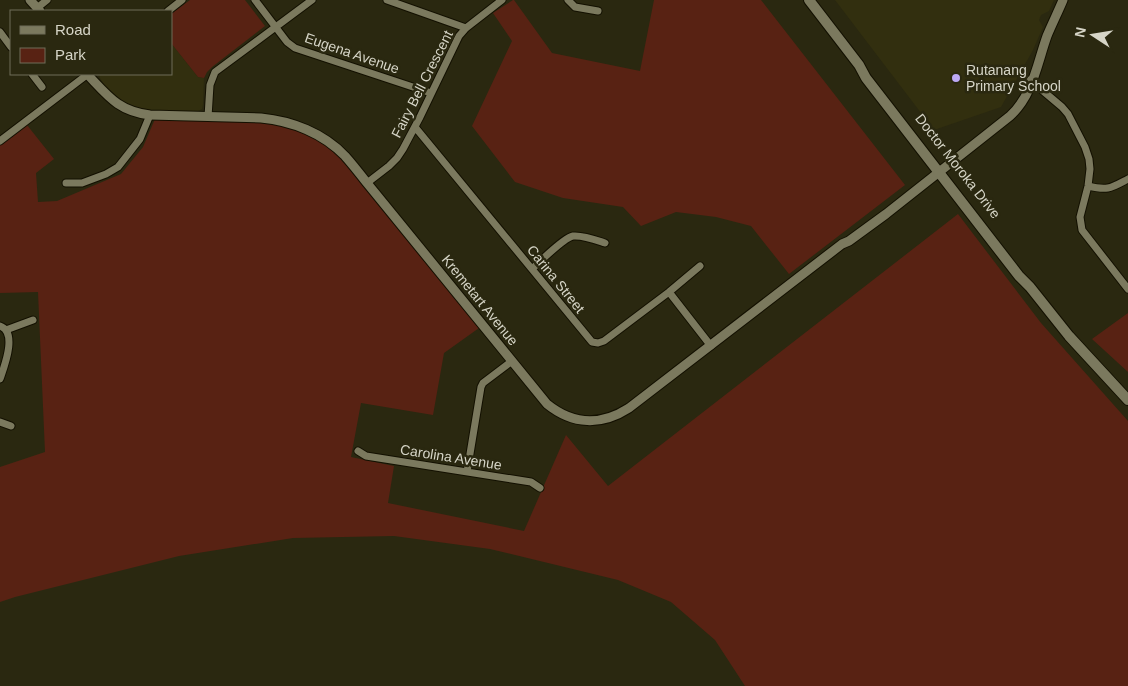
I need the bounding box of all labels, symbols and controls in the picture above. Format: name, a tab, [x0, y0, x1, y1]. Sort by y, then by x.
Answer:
legend	[10, 10, 172, 75]
north arrow	[1068, 10, 1118, 60]
text: Road	[55, 21, 91, 38]
text: N	[1071, 26, 1089, 39]
street label: Fairy Bell Crescent	[388, 28, 456, 140]
street label: Eugena Avenue	[303, 29, 401, 77]
text: Park	[55, 46, 86, 63]
place label: Rutanang Primary School	[966, 62, 1061, 94]
marker: Rutanang Primary School	[950, 72, 962, 84]
street label: Doctor Moroka Drive	[912, 110, 1004, 222]
street label: Carina Street	[524, 242, 588, 316]
street label: Kremetart Avenue	[439, 252, 522, 349]
street label: Carolina Avenue	[399, 441, 503, 473]

